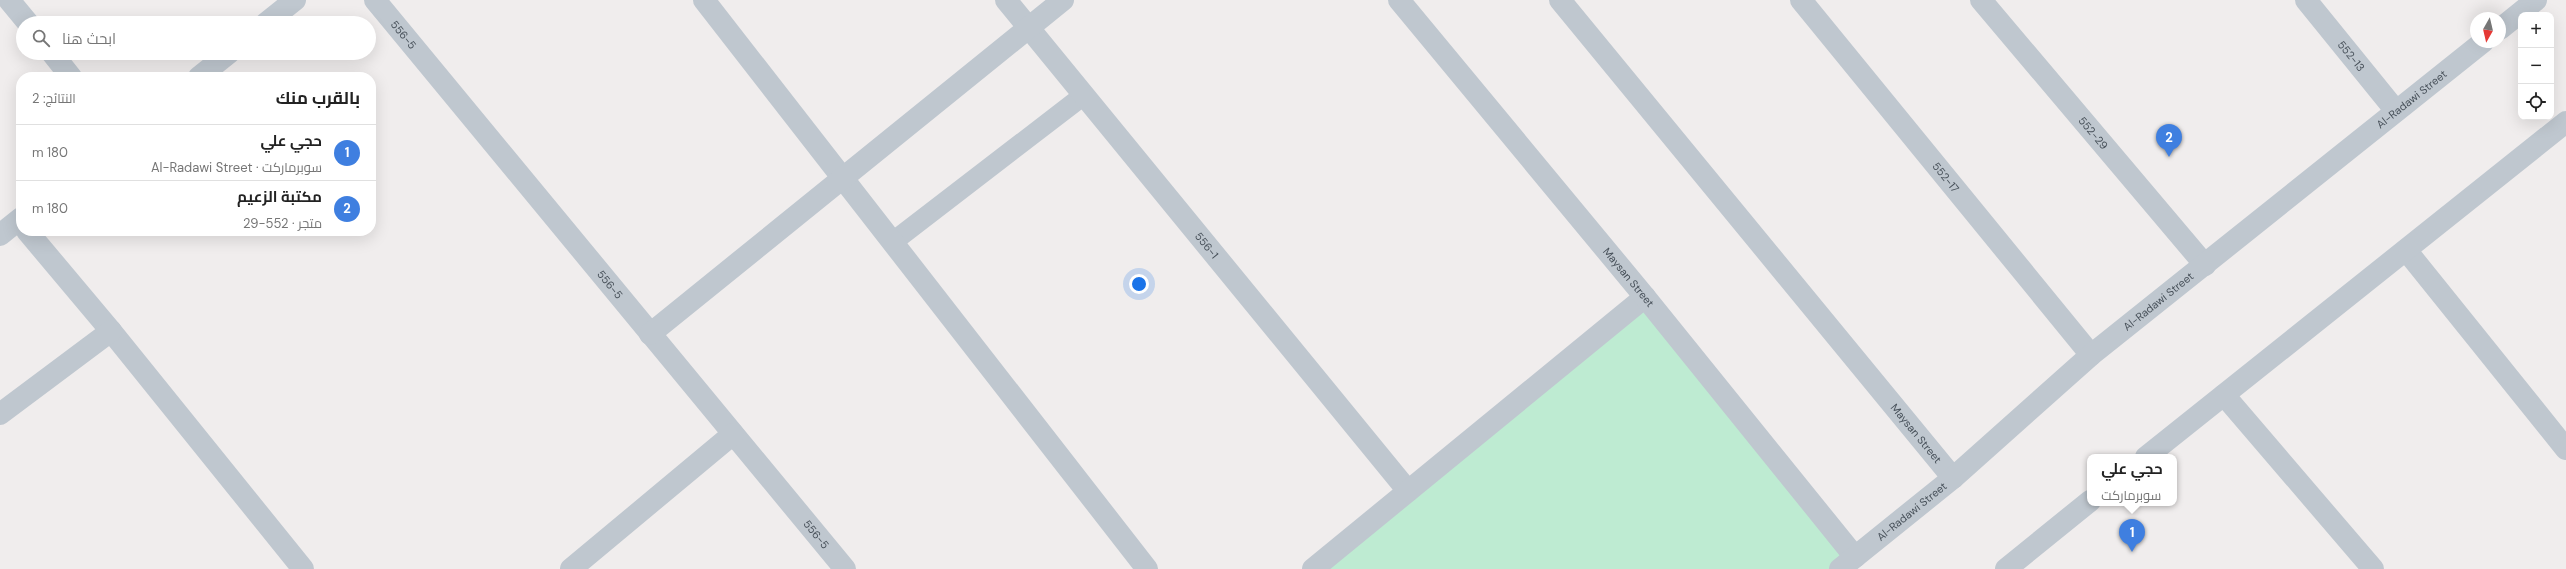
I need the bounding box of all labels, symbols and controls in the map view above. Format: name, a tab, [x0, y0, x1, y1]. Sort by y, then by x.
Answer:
north arrow	[2470, 12, 2506, 48]
map controls	[2518, 12, 2554, 120]
button: +	[2518, 12, 2554, 48]
search box	[16, 16, 376, 60]
street label: 556-5	[388, 18, 420, 52]
icon: search	[30, 27, 52, 49]
text: ابحث هنا	[62, 29, 116, 49]
street label: 552-13	[2335, 38, 2368, 74]
button: −	[2518, 48, 2554, 84]
street label: Al-Radawi Street	[2373, 67, 2449, 131]
button: locate	[2518, 84, 2554, 120]
text: بالقرب منك	[276, 87, 360, 109]
text: النتائج: 2	[32, 90, 76, 107]
street label: 552-29	[2075, 114, 2111, 152]
pin: 2	[2156, 124, 2182, 157]
text: حجي علي	[261, 131, 322, 151]
text: 180 m	[32, 144, 68, 161]
text: 1	[345, 144, 349, 161]
text: سوبرماركت · Al-Radawi Street	[151, 159, 322, 176]
street label: 552-17	[1929, 159, 1962, 195]
text: مكتبة الزعيم	[237, 187, 322, 207]
text: 180 m	[32, 200, 68, 217]
text: 2	[343, 200, 351, 217]
text: متجر · 552-29	[243, 215, 322, 232]
street label: 556-1	[1192, 229, 1222, 261]
street label: Maysan Street	[1600, 245, 1657, 310]
street label: 556-5	[594, 267, 626, 302]
street label: Al-Radawi Street	[2120, 269, 2196, 334]
your location	[1129, 274, 1149, 294]
street label: Maysan Street	[1888, 401, 1945, 466]
popup	[2087, 454, 2177, 506]
text: حجي علي	[2101, 459, 2163, 479]
street label: Al-Radawi Street	[1874, 479, 1950, 544]
text: سوبرماركت	[2101, 487, 2161, 504]
street label: 556-5	[800, 517, 832, 552]
pin: 1	[2119, 519, 2145, 552]

